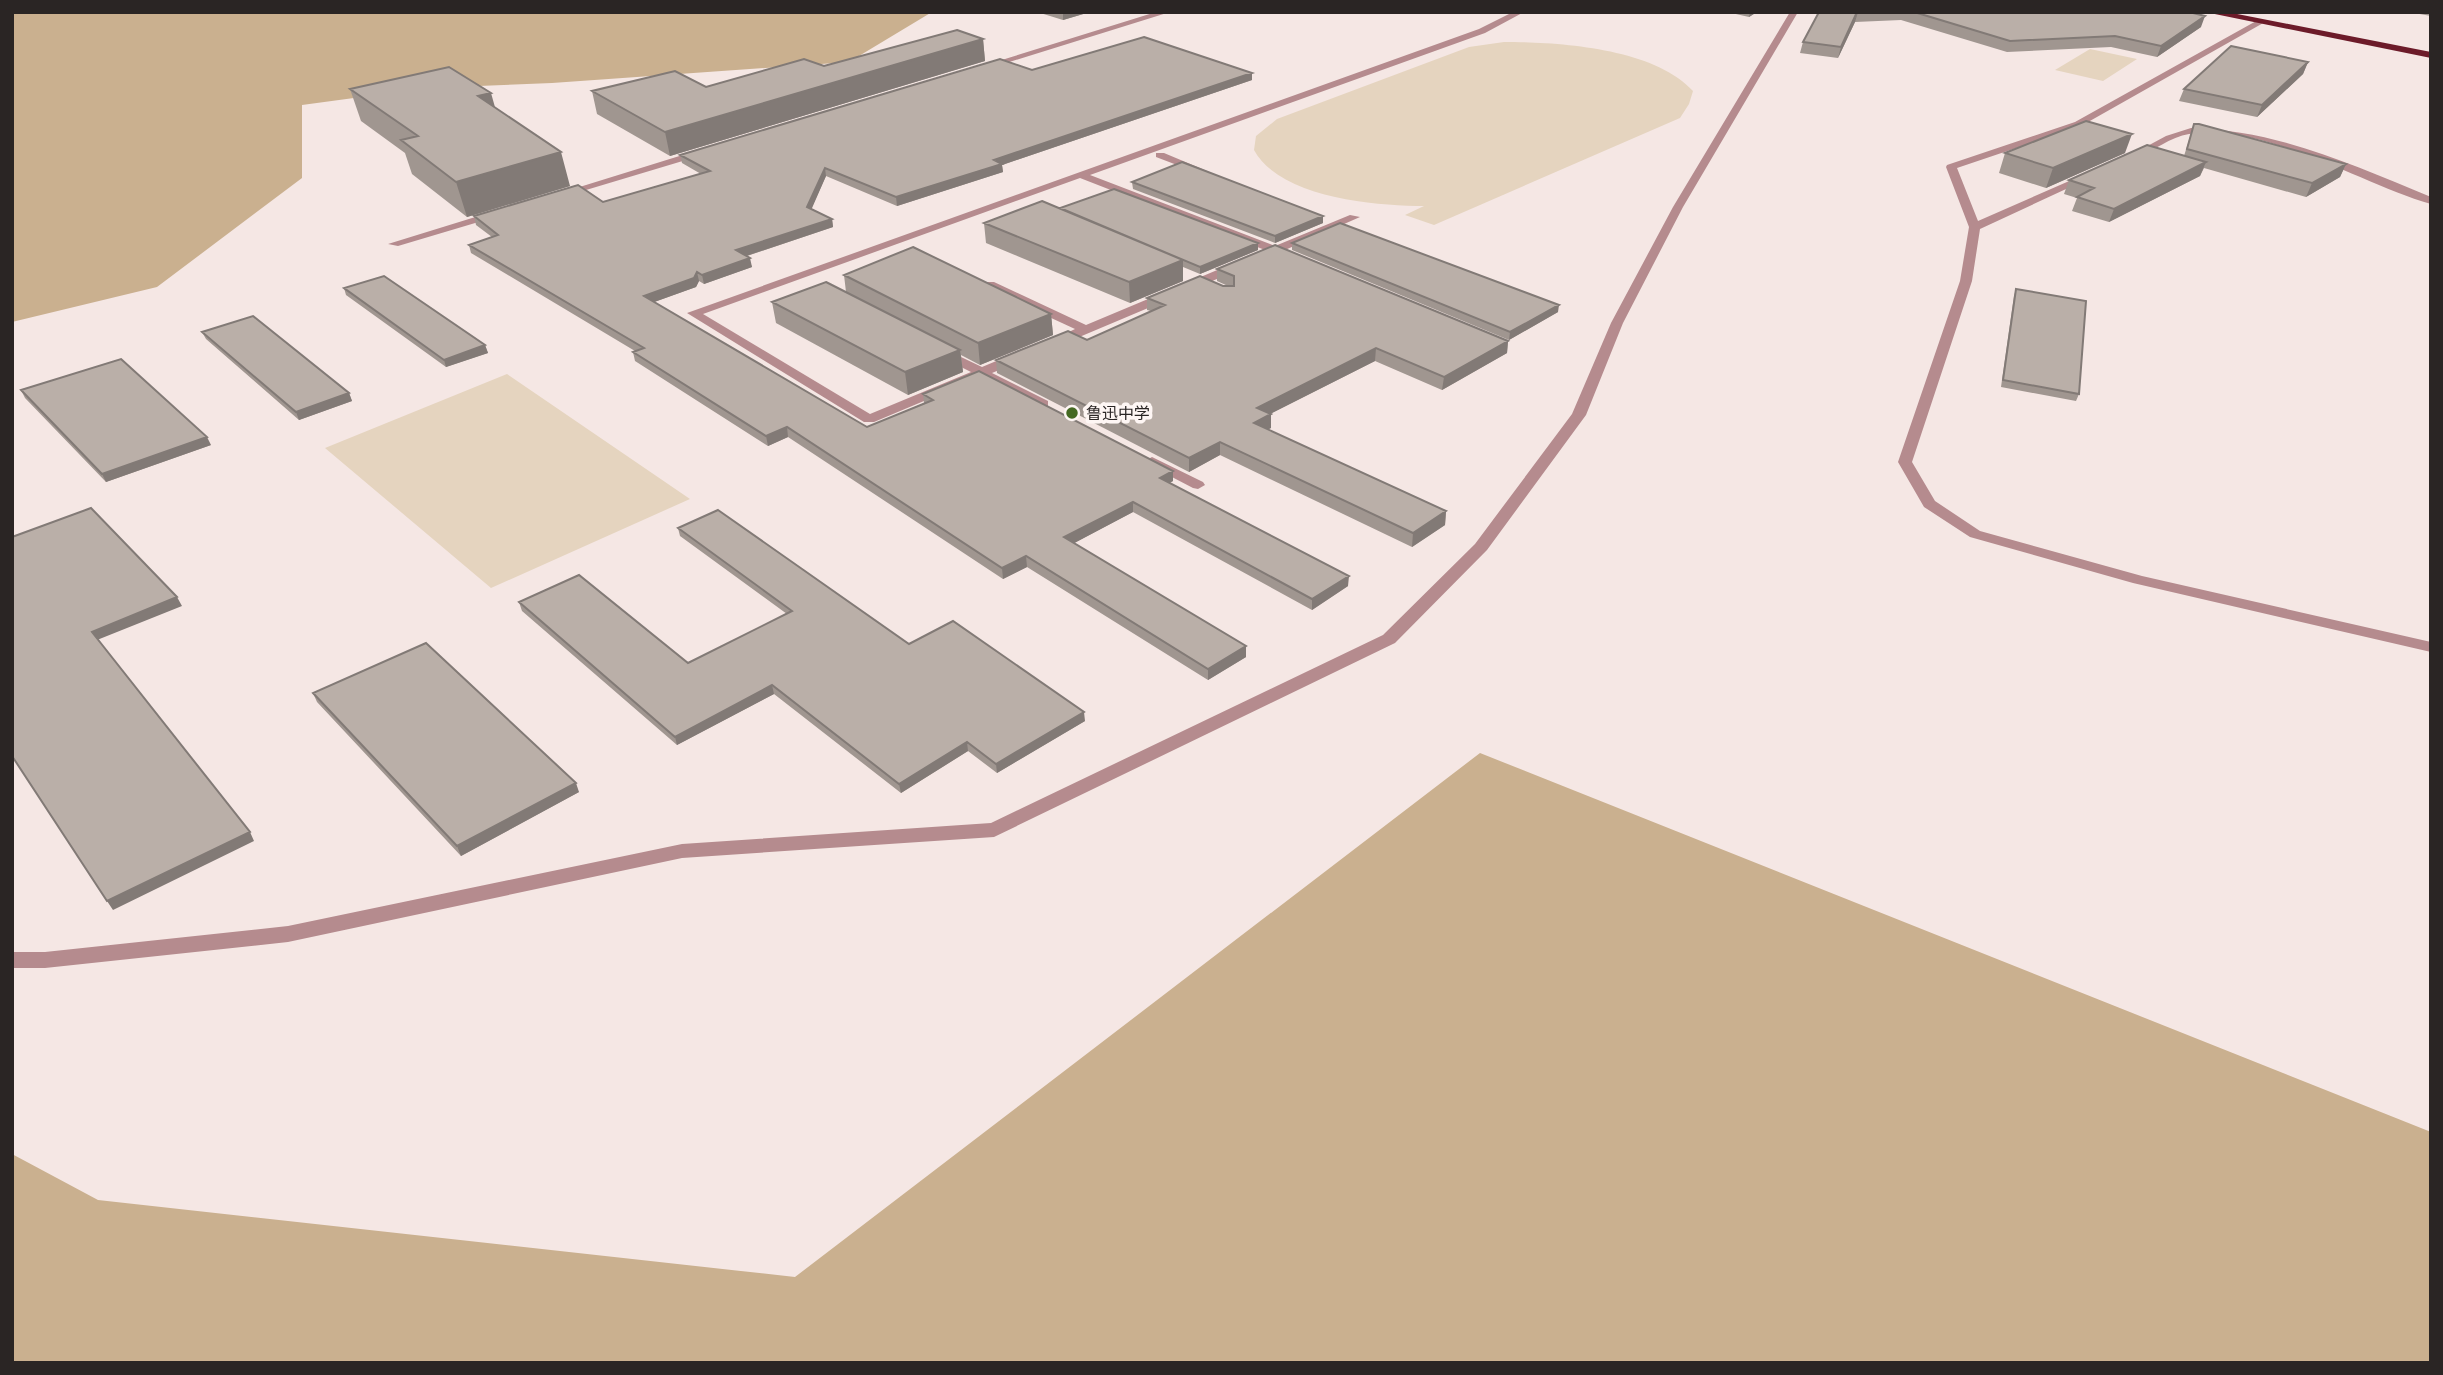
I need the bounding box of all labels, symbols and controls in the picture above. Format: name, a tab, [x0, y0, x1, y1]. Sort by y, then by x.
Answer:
place label: 鲁迅中学	[1086, 404, 1150, 423]
marker: 鲁迅中学	[1064, 405, 1080, 421]

